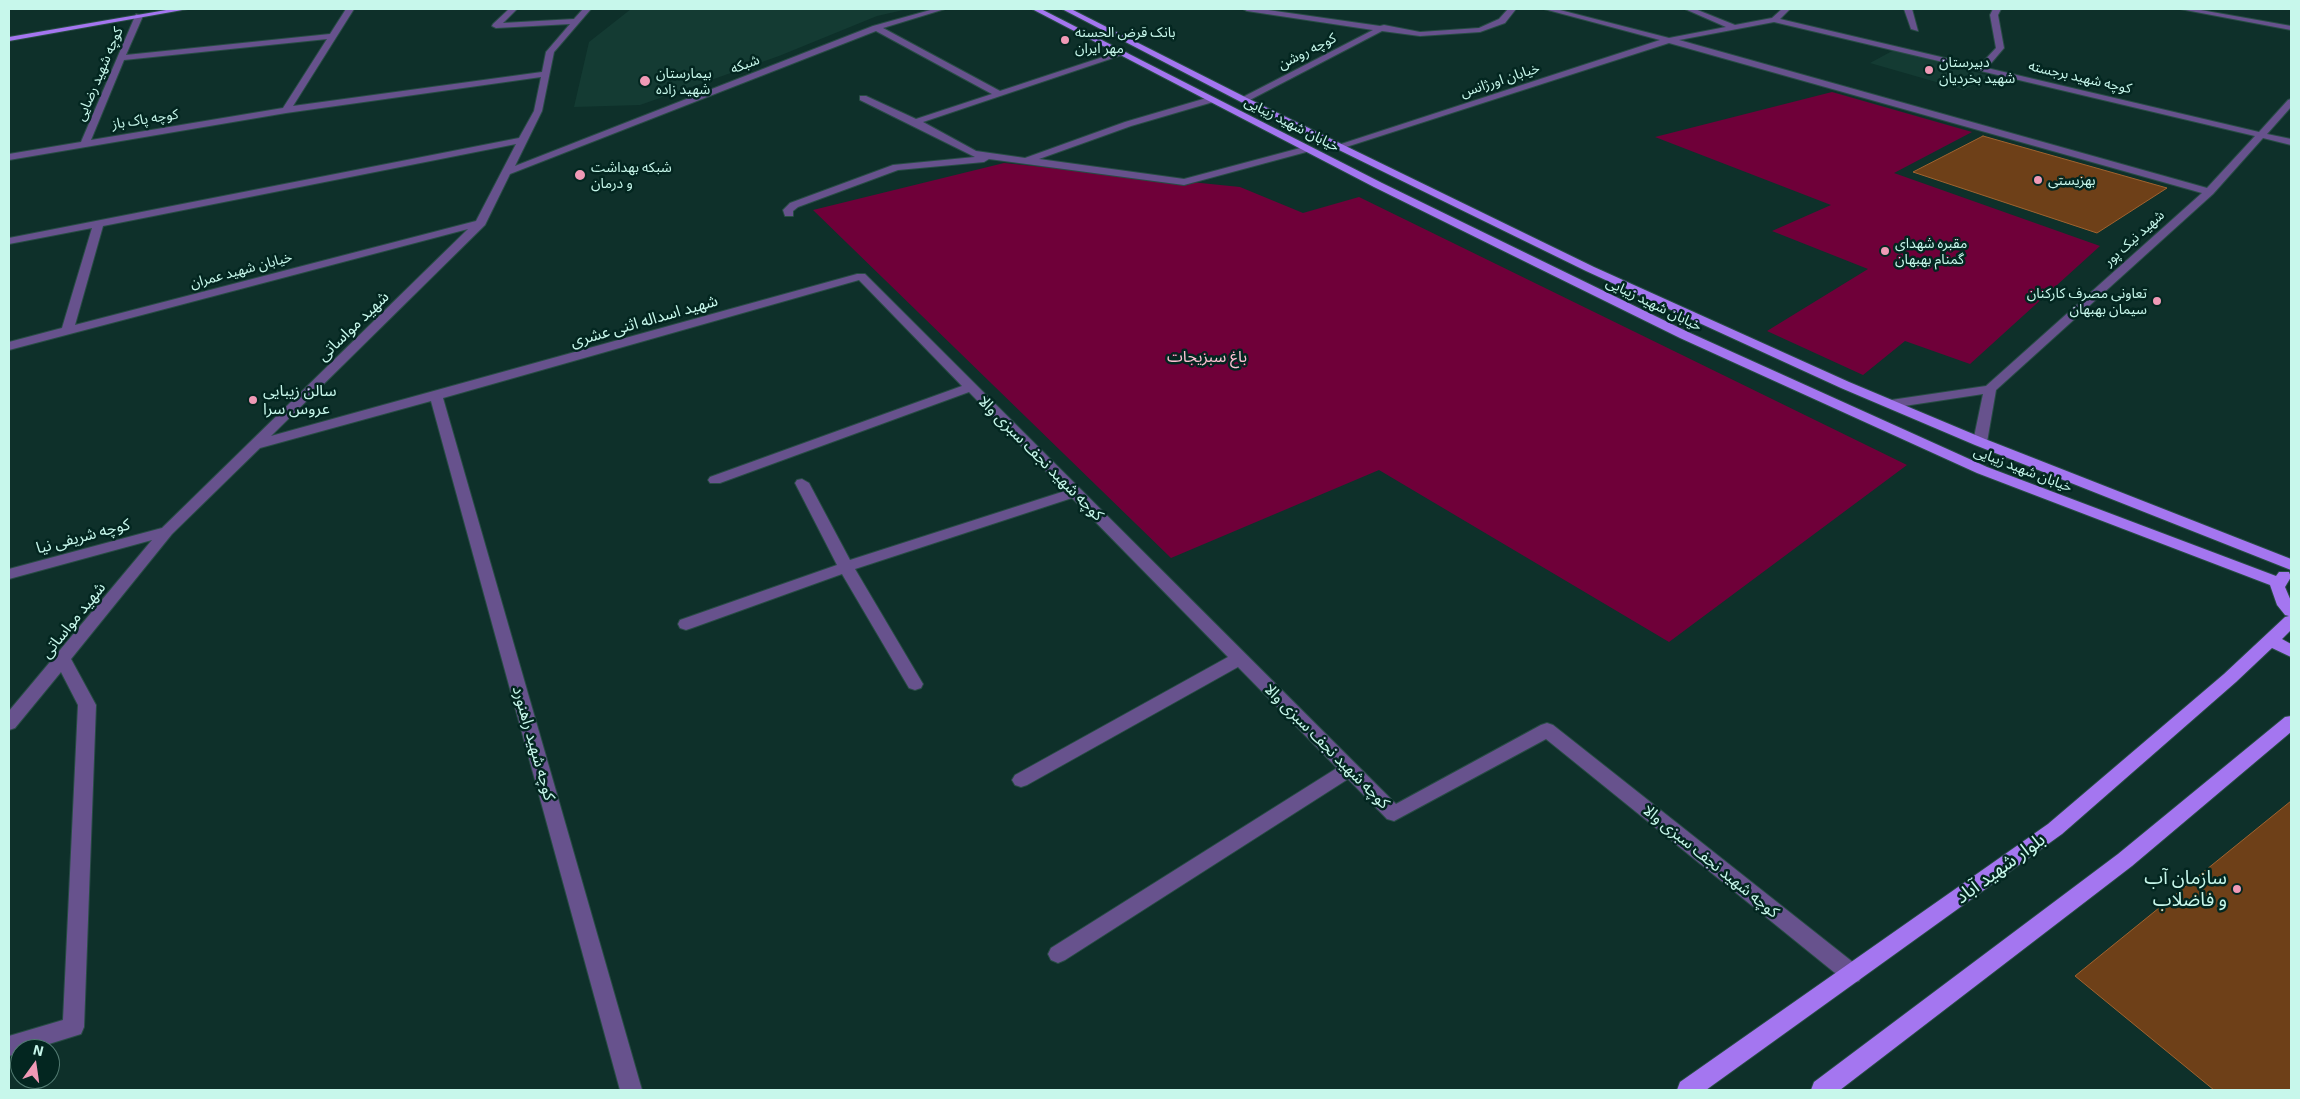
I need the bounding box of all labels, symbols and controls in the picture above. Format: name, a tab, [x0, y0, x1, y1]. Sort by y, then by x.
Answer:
place label: بانک قرض الحسنه مهر ایران	[1075, 24, 1176, 56]
street label: کوچه شهید رضایی	[72, 25, 126, 123]
street label: کوچه روشن	[1275, 29, 1339, 73]
marker: بانک قرض الحسنه مهر ایران	[1059, 34, 1071, 46]
street label: شبکه	[728, 51, 762, 77]
place label: دبیرستان شهید بخردیان	[1939, 54, 2015, 86]
street label: کوچه شهید برجسته	[2027, 57, 2133, 97]
street label: خیابان اورژانس	[1458, 59, 1542, 101]
marker: دبیرستان شهید بخردیان	[1923, 64, 1935, 76]
place label: بیمارستان شهید زاده	[656, 65, 712, 98]
marker: بیمارستان شهید زاده	[638, 74, 652, 88]
street label: خیابان شهید زیبایی	[1242, 93, 1342, 155]
street label: کوچه پاک باز	[111, 105, 179, 133]
place label: شبکه بهداشت و درمان	[591, 159, 672, 192]
marker: شبکه بهداشت و درمان	[573, 168, 587, 182]
place label: بهزیستی	[2048, 172, 2096, 188]
marker: بهزیستی	[2032, 174, 2044, 186]
street label: شهید نیک پور	[2100, 206, 2168, 270]
place label: مقبره شهدای گمنام بهبهان	[1895, 235, 1967, 268]
marker: مقبره شهدای گمنام بهبهان	[1879, 245, 1891, 257]
street label: خیابان شهید عمران	[188, 248, 294, 292]
street label: خیابان شهید زیبایی	[1603, 274, 1705, 334]
place label: تعاونی مصرف کارکنان سیمان بهبهان	[2027, 285, 2147, 318]
street label: شهید مواساتی	[313, 287, 393, 365]
street label: شهید اسداله اثنی عشری	[568, 291, 720, 351]
marker: تعاونی مصرف کارکنان سیمان بهبهان	[2151, 295, 2163, 307]
park label: باغ سبزیجات	[1167, 347, 1247, 367]
place label: سالن زیبایی عروس سرا	[263, 381, 336, 419]
street label: کوچه شهید نجف سبزی والا	[974, 391, 1108, 525]
marker: سالن زیبایی عروس سرا	[247, 394, 259, 406]
street label: خیابان شهید زیبایی	[1971, 442, 2075, 496]
street label: کوچه شریفی نیا	[34, 514, 132, 558]
street label: شهید مواساتی	[37, 578, 109, 662]
street label: کوچه شهید نجف سبزی والا	[1260, 679, 1394, 813]
street label: کوچه شهید راهنورد	[508, 684, 560, 802]
street label: کوچه شهید نجف سبزی والا	[1639, 800, 1783, 922]
street label: بلوار شهید آباد	[1951, 828, 2049, 908]
place label: سازمان آب و فاضلاب	[2144, 867, 2227, 911]
marker: سازمان آب و فاضلاب	[2231, 883, 2243, 895]
north arrow	[10, 1039, 60, 1089]
text: N	[32, 1040, 45, 1059]

